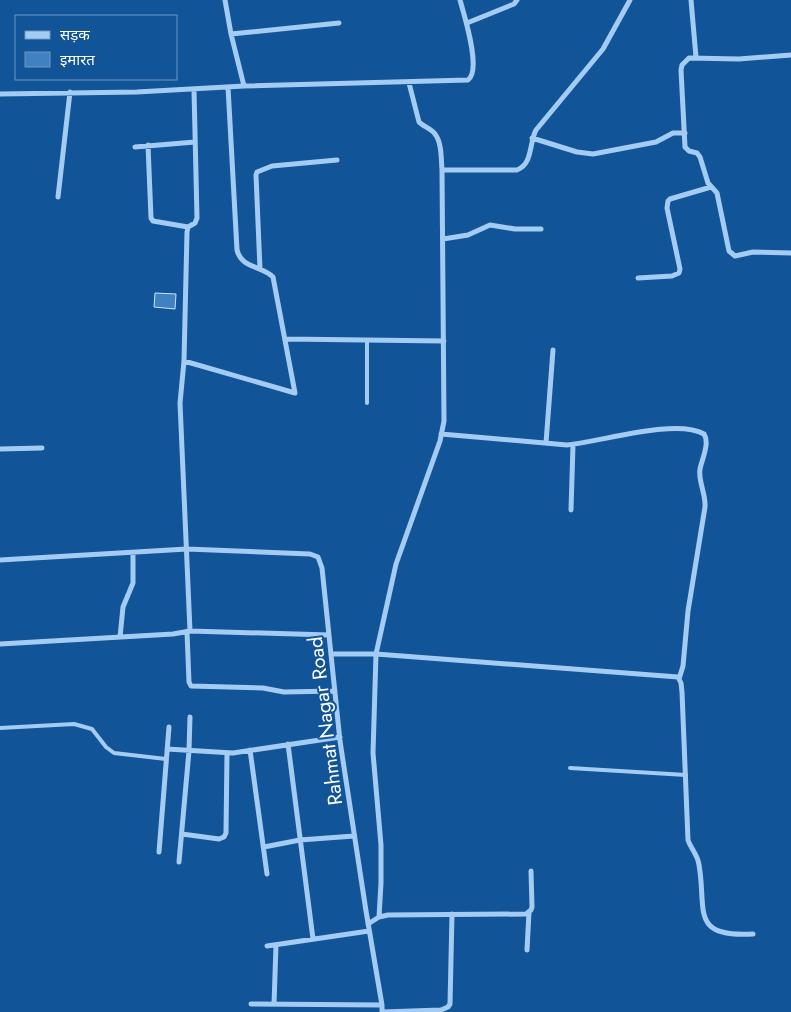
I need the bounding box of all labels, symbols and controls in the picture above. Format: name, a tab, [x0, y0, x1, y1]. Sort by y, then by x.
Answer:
legend	[15, 15, 178, 80]
text: सड़क	[60, 24, 90, 46]
text: इमारत	[60, 49, 95, 71]
street label: Rahmat Nagar Road	[301, 635, 350, 807]

